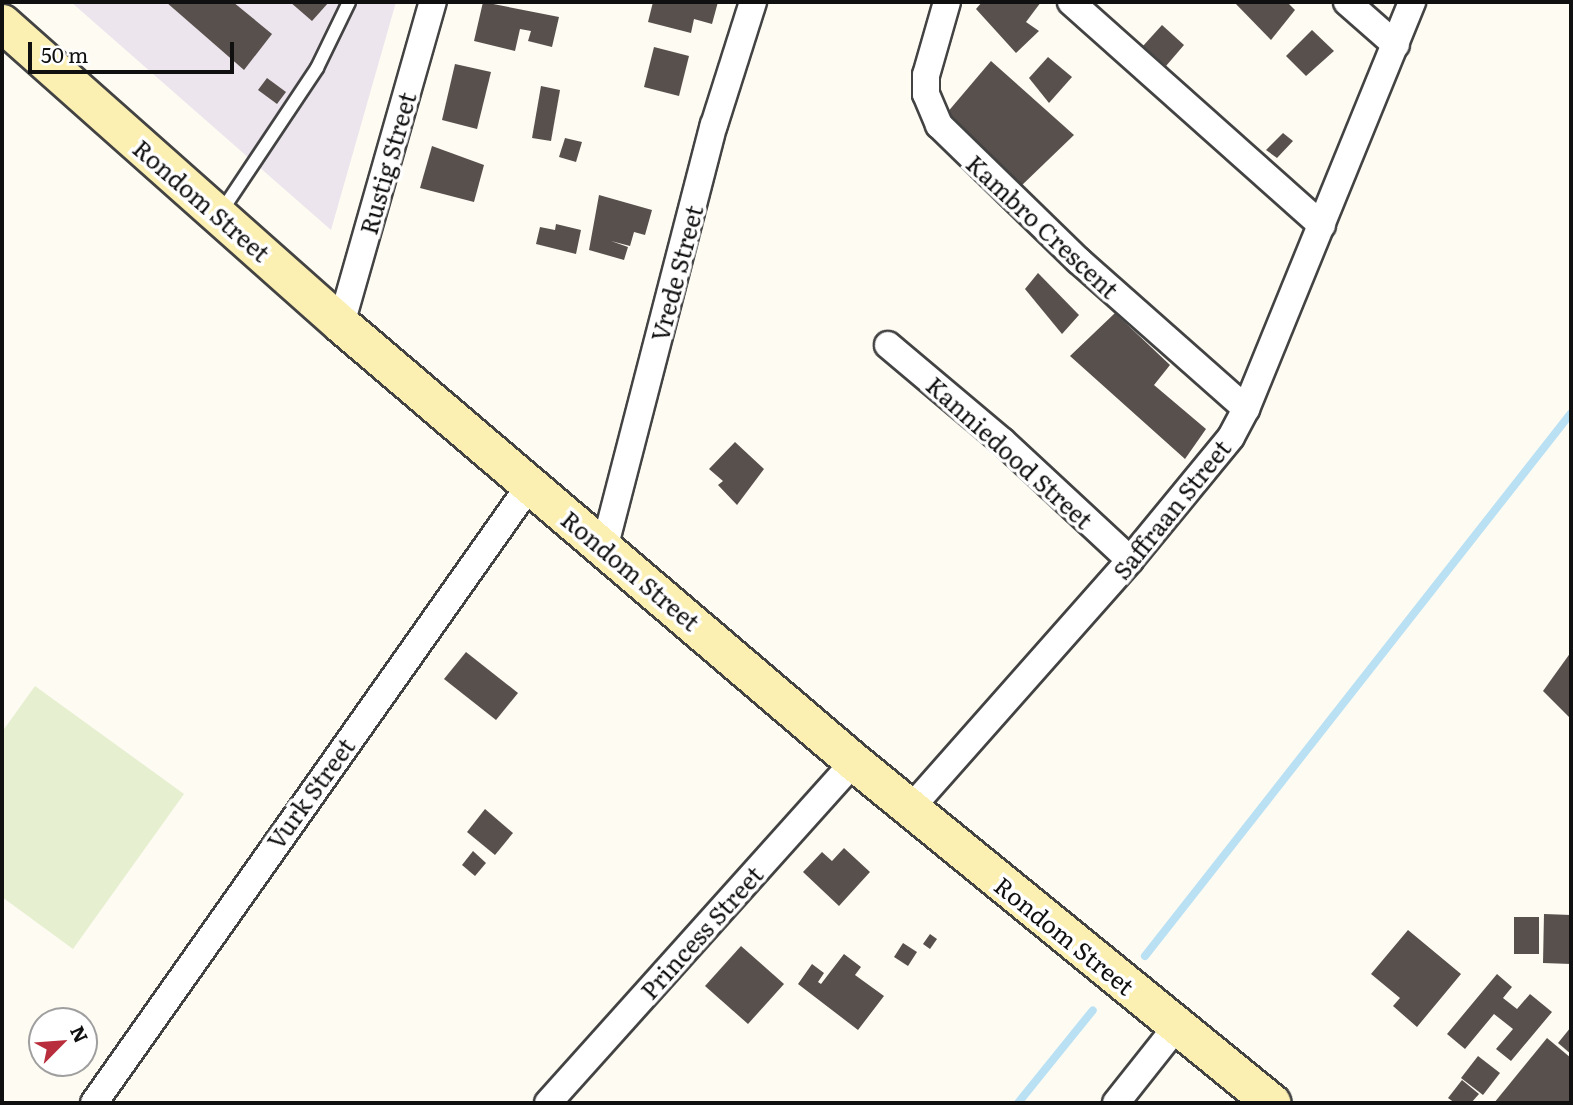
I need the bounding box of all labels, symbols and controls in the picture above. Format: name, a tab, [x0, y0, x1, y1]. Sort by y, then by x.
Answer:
scale bar	[32, 28, 238, 72]
text: 50 m	[41, 38, 88, 69]
street label: Rustig Street	[353, 89, 421, 237]
street label: Rondom Street	[128, 133, 276, 267]
street label: Kambro Crescent	[961, 148, 1125, 304]
street label: Vrede Street	[644, 202, 708, 344]
street label: Kanniedood Street	[921, 370, 1099, 534]
street label: Saffraan Street	[1106, 434, 1236, 584]
street label: Rondom Street	[556, 504, 706, 636]
street label: Vurk Street	[260, 732, 360, 854]
street label: Princess Street	[634, 860, 768, 1004]
street label: Rondom Street	[989, 870, 1141, 1000]
north arrow	[28, 1007, 98, 1077]
text: N	[64, 1021, 96, 1047]

